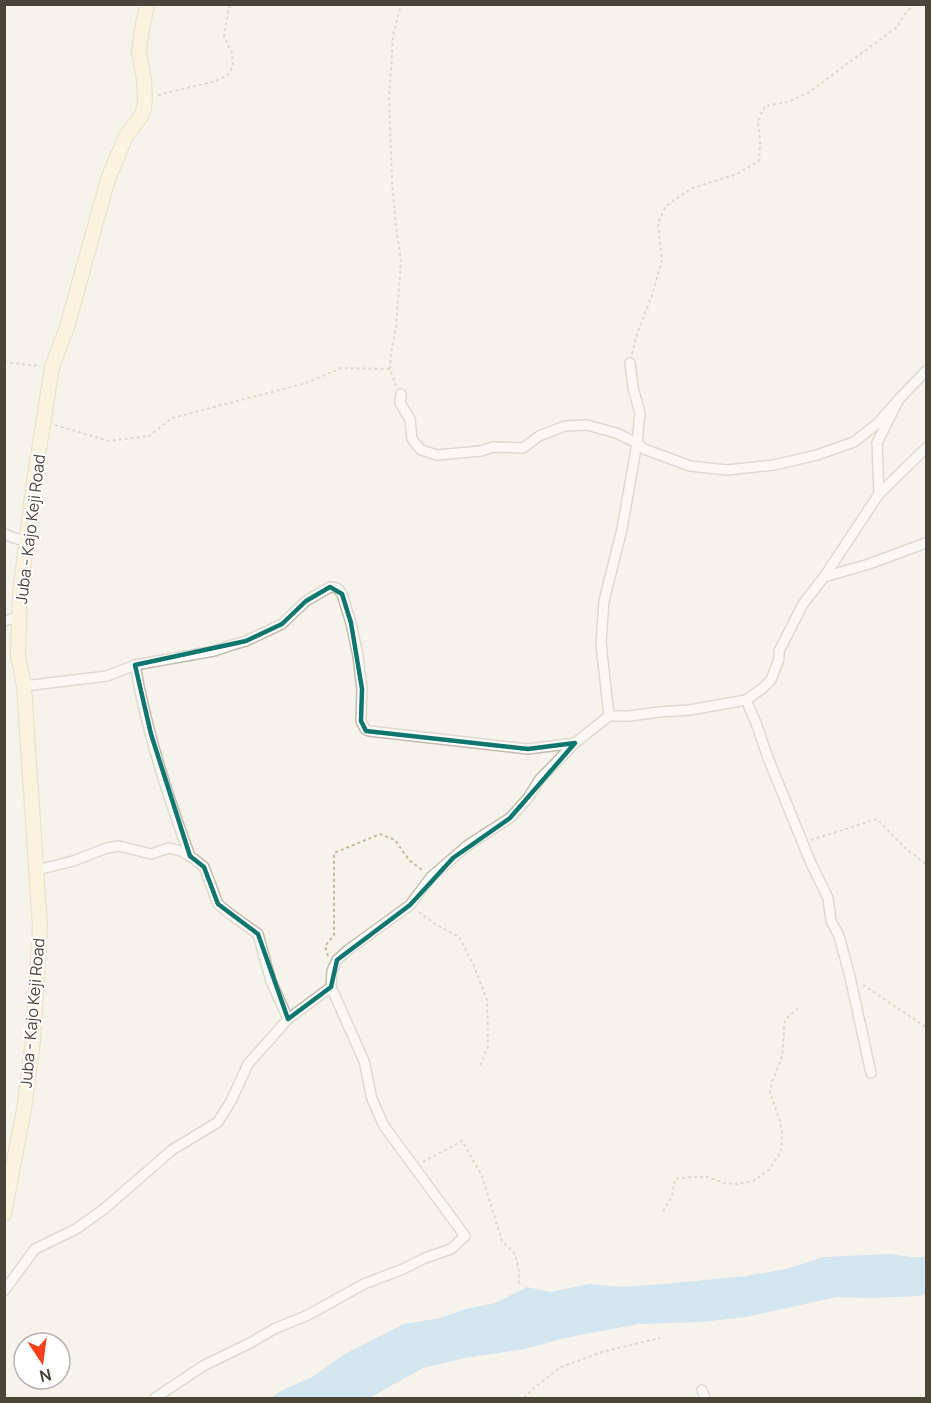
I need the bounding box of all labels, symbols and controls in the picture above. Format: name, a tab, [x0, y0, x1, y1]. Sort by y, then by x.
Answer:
street label: Juba - Kajo Keji Road	[10, 453, 50, 605]
street label: Juba - Kajo Keji Road	[14, 937, 50, 1089]
north arrow	[12, 1331, 72, 1391]
text: N	[37, 1364, 53, 1388]

